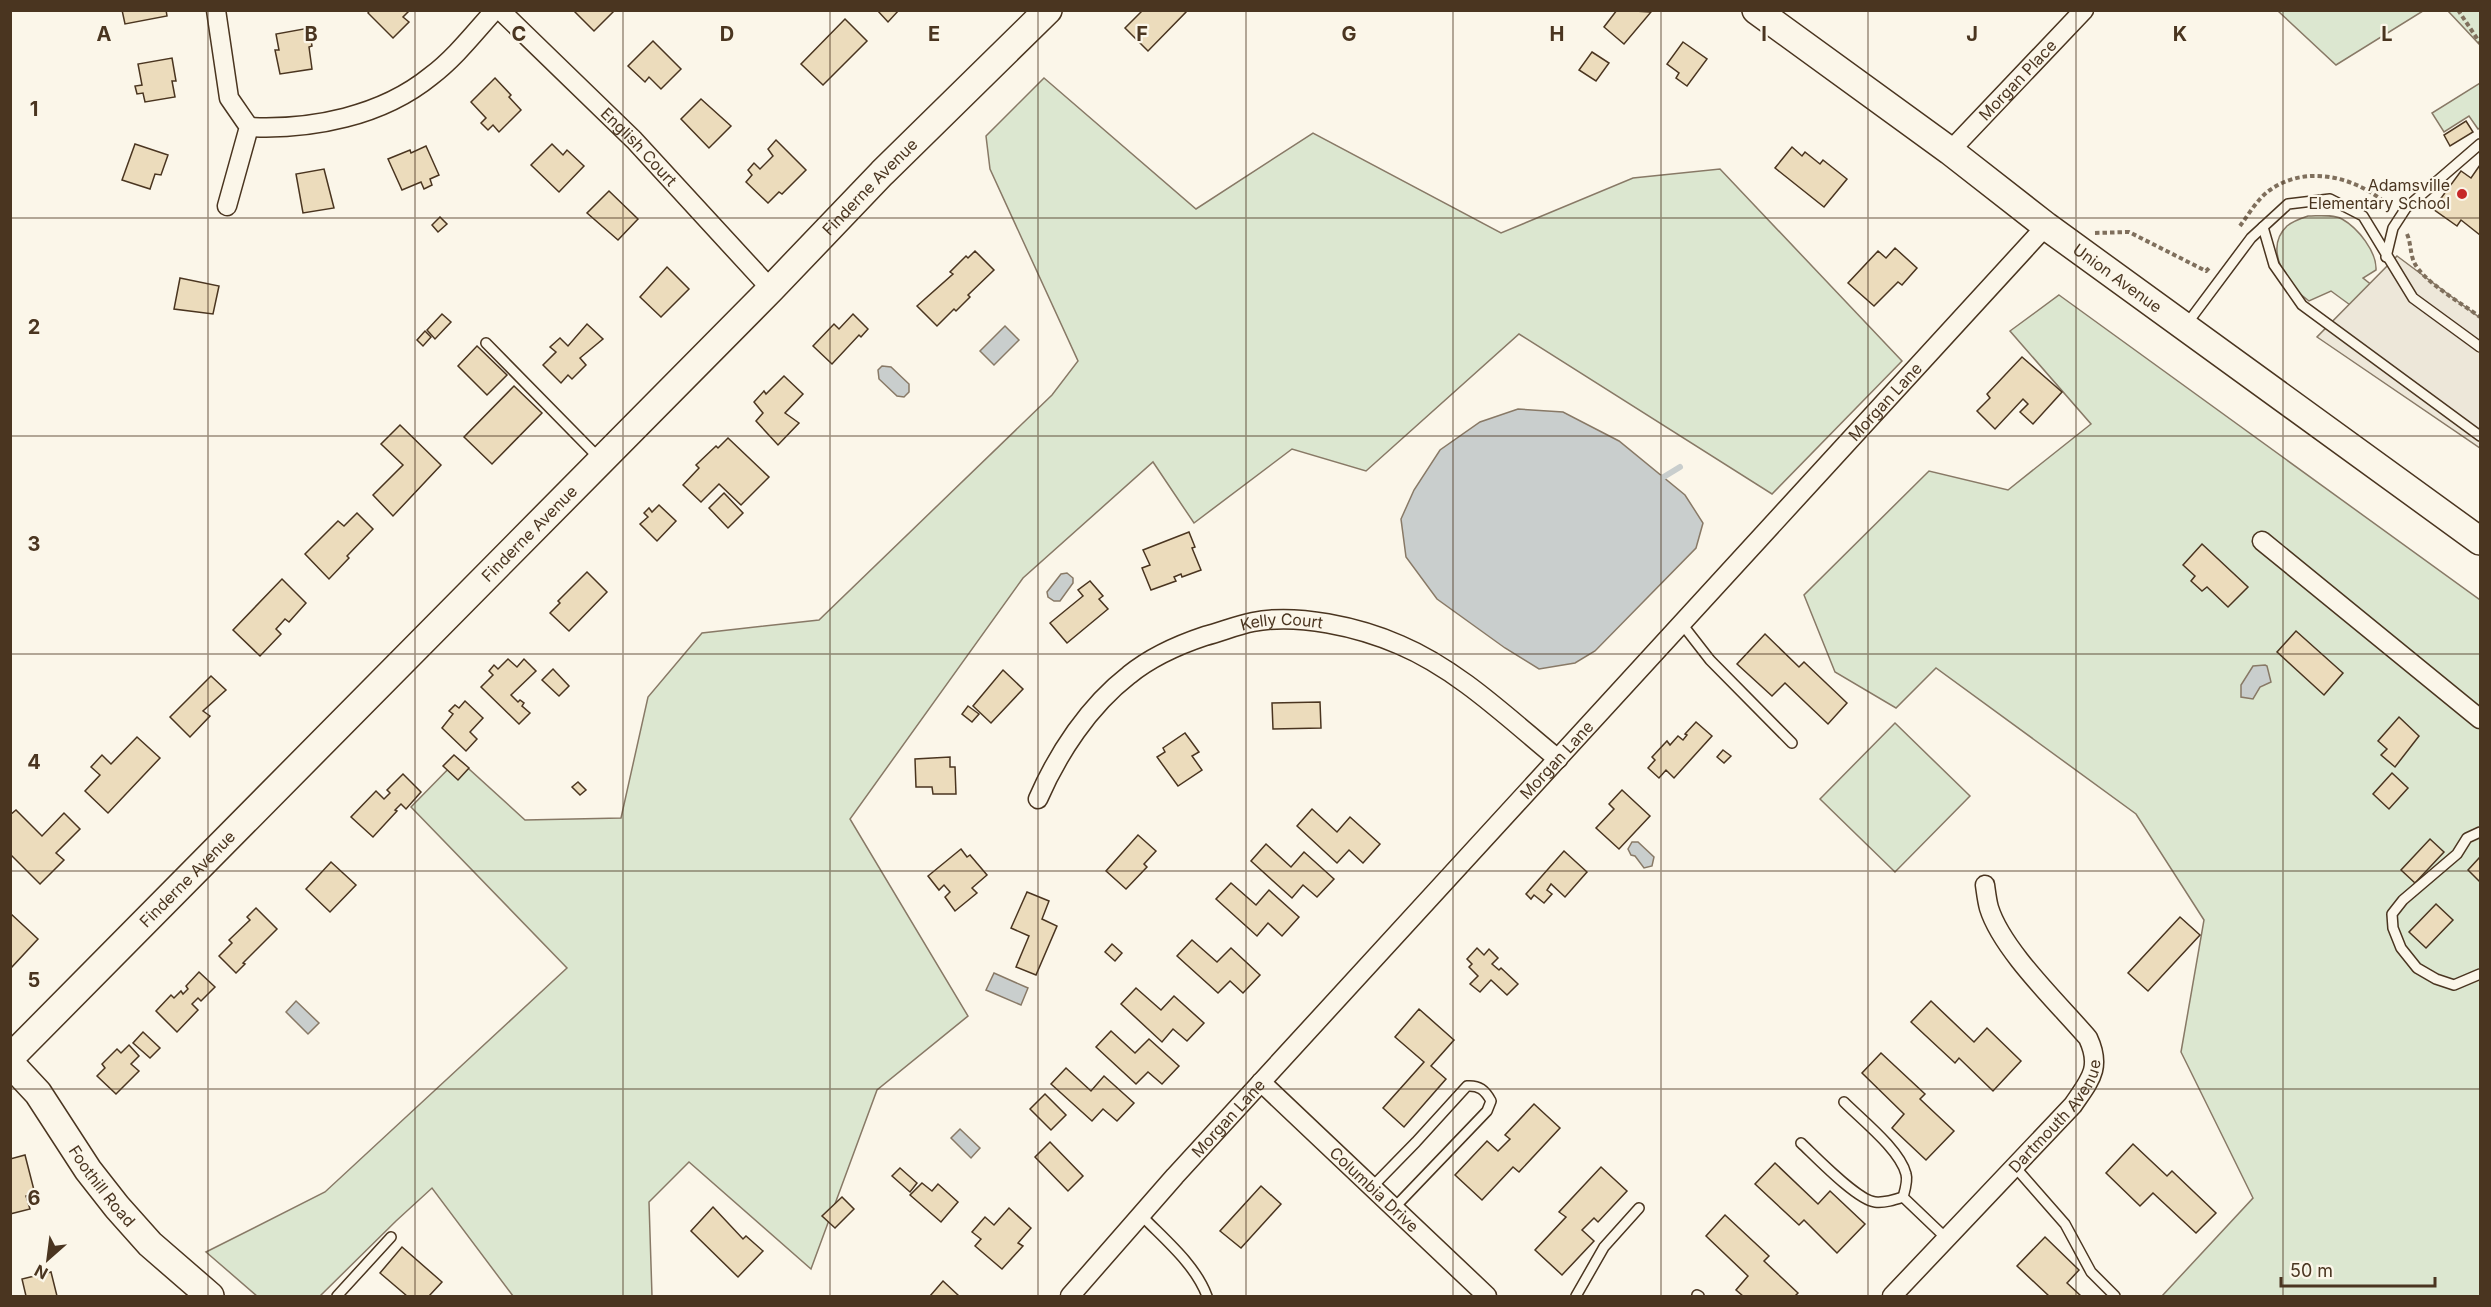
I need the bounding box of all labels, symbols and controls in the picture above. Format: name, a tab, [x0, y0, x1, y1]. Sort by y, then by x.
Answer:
text: A	[97, 22, 112, 46]
text: B	[304, 22, 318, 46]
text: C	[512, 22, 526, 46]
text: D	[720, 22, 734, 46]
text: E	[928, 22, 940, 46]
text: F	[1136, 22, 1148, 46]
text: G	[1341, 22, 1357, 46]
text: H	[1550, 22, 1564, 46]
text: I	[1761, 22, 1767, 46]
text: J	[1966, 22, 1978, 46]
text: K	[2173, 22, 2187, 46]
text: L	[2381, 22, 2393, 46]
street label: Morgan Place	[1974, 35, 2061, 125]
text: 1	[30, 97, 38, 121]
street label: English Court	[597, 103, 681, 190]
street label: Finderne Avenue	[818, 134, 921, 239]
place label: Adamsville Elementary School	[2308, 175, 2450, 213]
marker: Adamsville Elementary School	[2455, 187, 2469, 201]
street label: Union Avenue	[2069, 239, 2166, 317]
text: 2	[28, 315, 40, 339]
street label: Morgan Lane	[1844, 358, 1926, 445]
street label: Finderne Avenue	[477, 481, 581, 586]
text: 3	[28, 532, 40, 556]
street label: Kelly Court	[1238, 609, 1324, 635]
street label: Morgan Lane	[1516, 716, 1597, 803]
text: 4	[27, 750, 41, 774]
street label: Finderne Avenue	[135, 826, 239, 931]
text: 5	[28, 968, 40, 992]
street label: Dartmouth Avenue	[2004, 1059, 2104, 1177]
street label: Morgan Lane	[1187, 1075, 1269, 1161]
street label: Foothill Road	[65, 1141, 140, 1231]
street label: Columbia Drive	[1325, 1142, 1423, 1236]
text: 6	[28, 1186, 41, 1210]
north arrow	[18, 1229, 78, 1289]
scale bar	[2281, 1250, 2436, 1288]
text: 50 m	[2290, 1260, 2333, 1281]
text: N	[31, 1261, 51, 1284]

